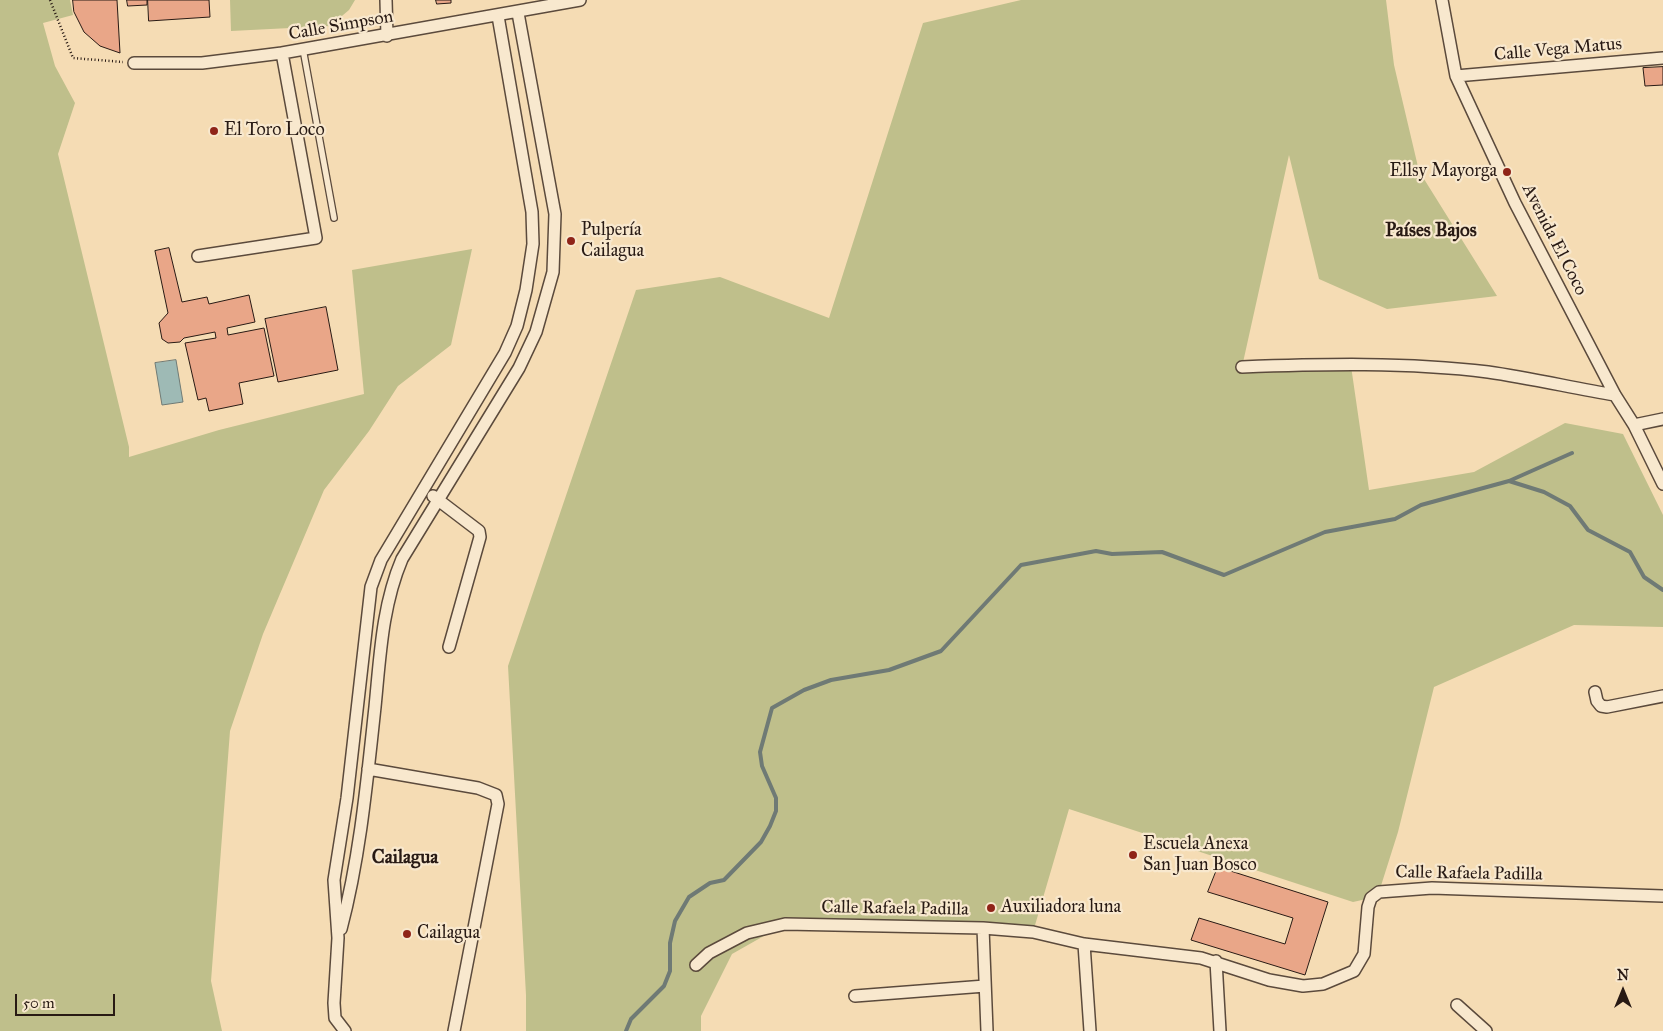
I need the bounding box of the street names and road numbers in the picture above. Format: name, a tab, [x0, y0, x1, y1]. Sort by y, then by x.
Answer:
street label: Calle Simpson	[287, 6, 395, 46]
street label: Calle Vega Matus	[1493, 34, 1623, 66]
street label: Avenida El Coco	[1517, 181, 1591, 299]
street label: Calle Rafaela Padilla	[1395, 862, 1543, 886]
street label: Calle Rafaela Padilla	[821, 897, 969, 921]

